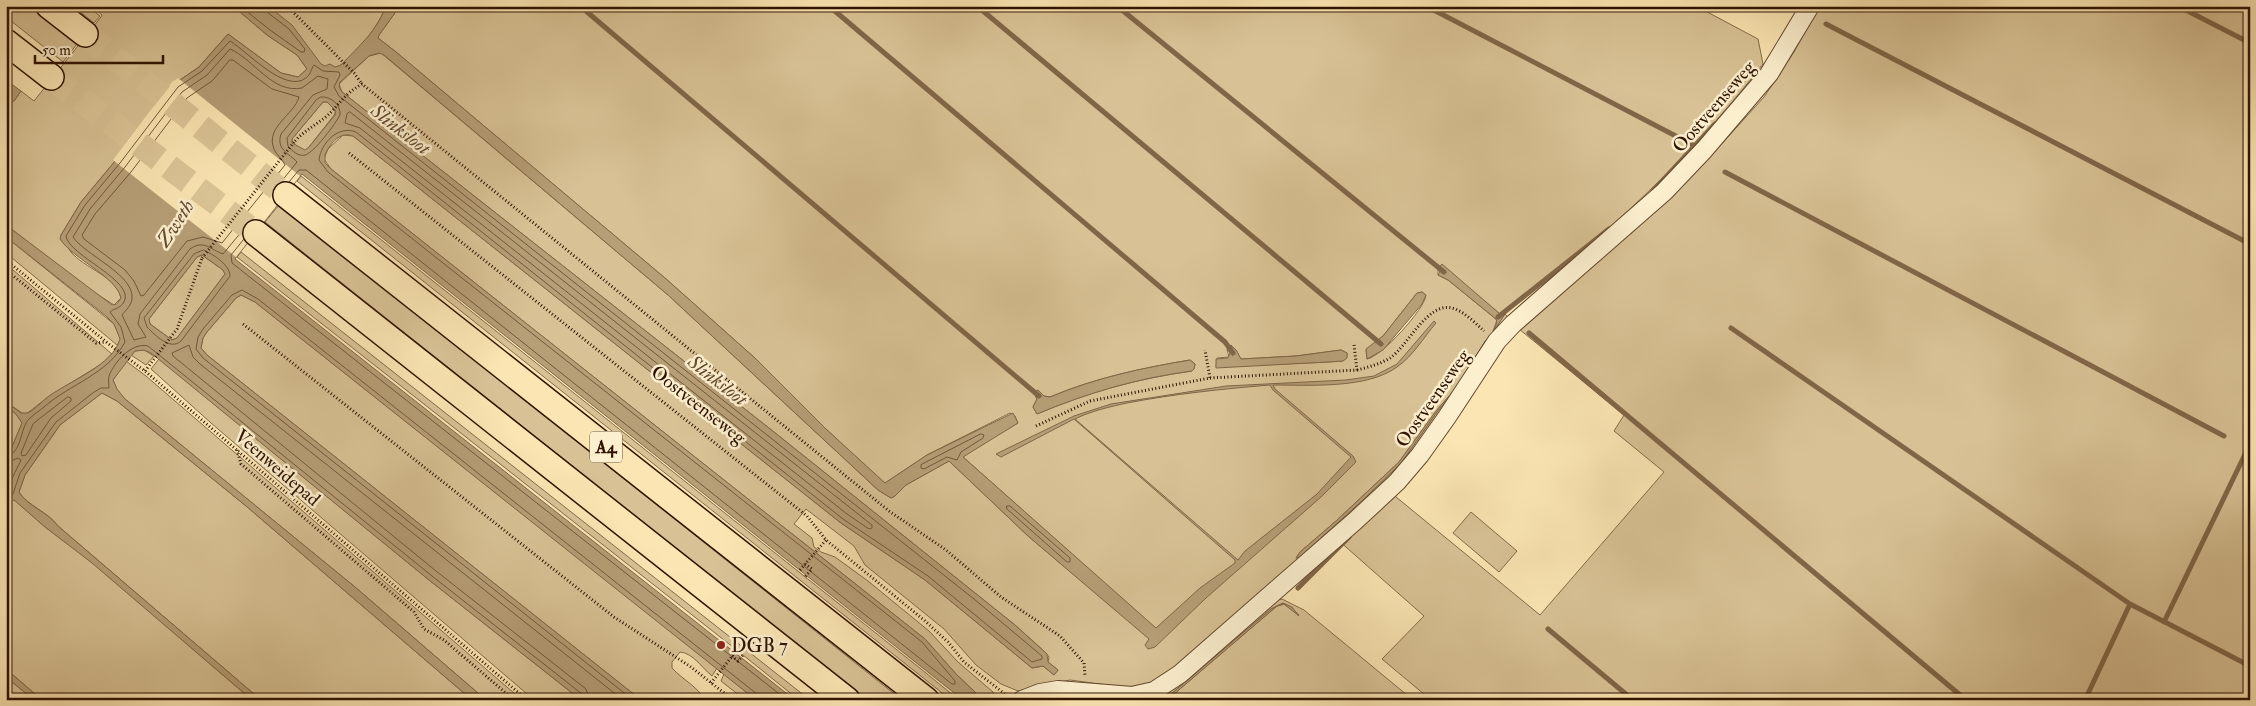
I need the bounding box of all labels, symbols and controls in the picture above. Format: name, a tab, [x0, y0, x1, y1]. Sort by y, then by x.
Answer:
scale bar	[35, 32, 162, 64]
text: 50 m	[42, 41, 71, 60]
street label: Oostveenseweg	[1667, 55, 1761, 158]
water label: Slinksloot	[365, 98, 436, 161]
water label: Zweth	[151, 195, 200, 252]
street label: Oostveenseweg	[1390, 344, 1476, 452]
water label: Slinksloot	[682, 349, 753, 412]
street label: Oostveenseweg	[646, 360, 751, 450]
street label: Veenweidepad	[229, 424, 326, 513]
road number: A4	[590, 432, 622, 462]
place label: DGB 7	[731, 634, 788, 658]
marker: DGB 7	[715, 639, 727, 651]

